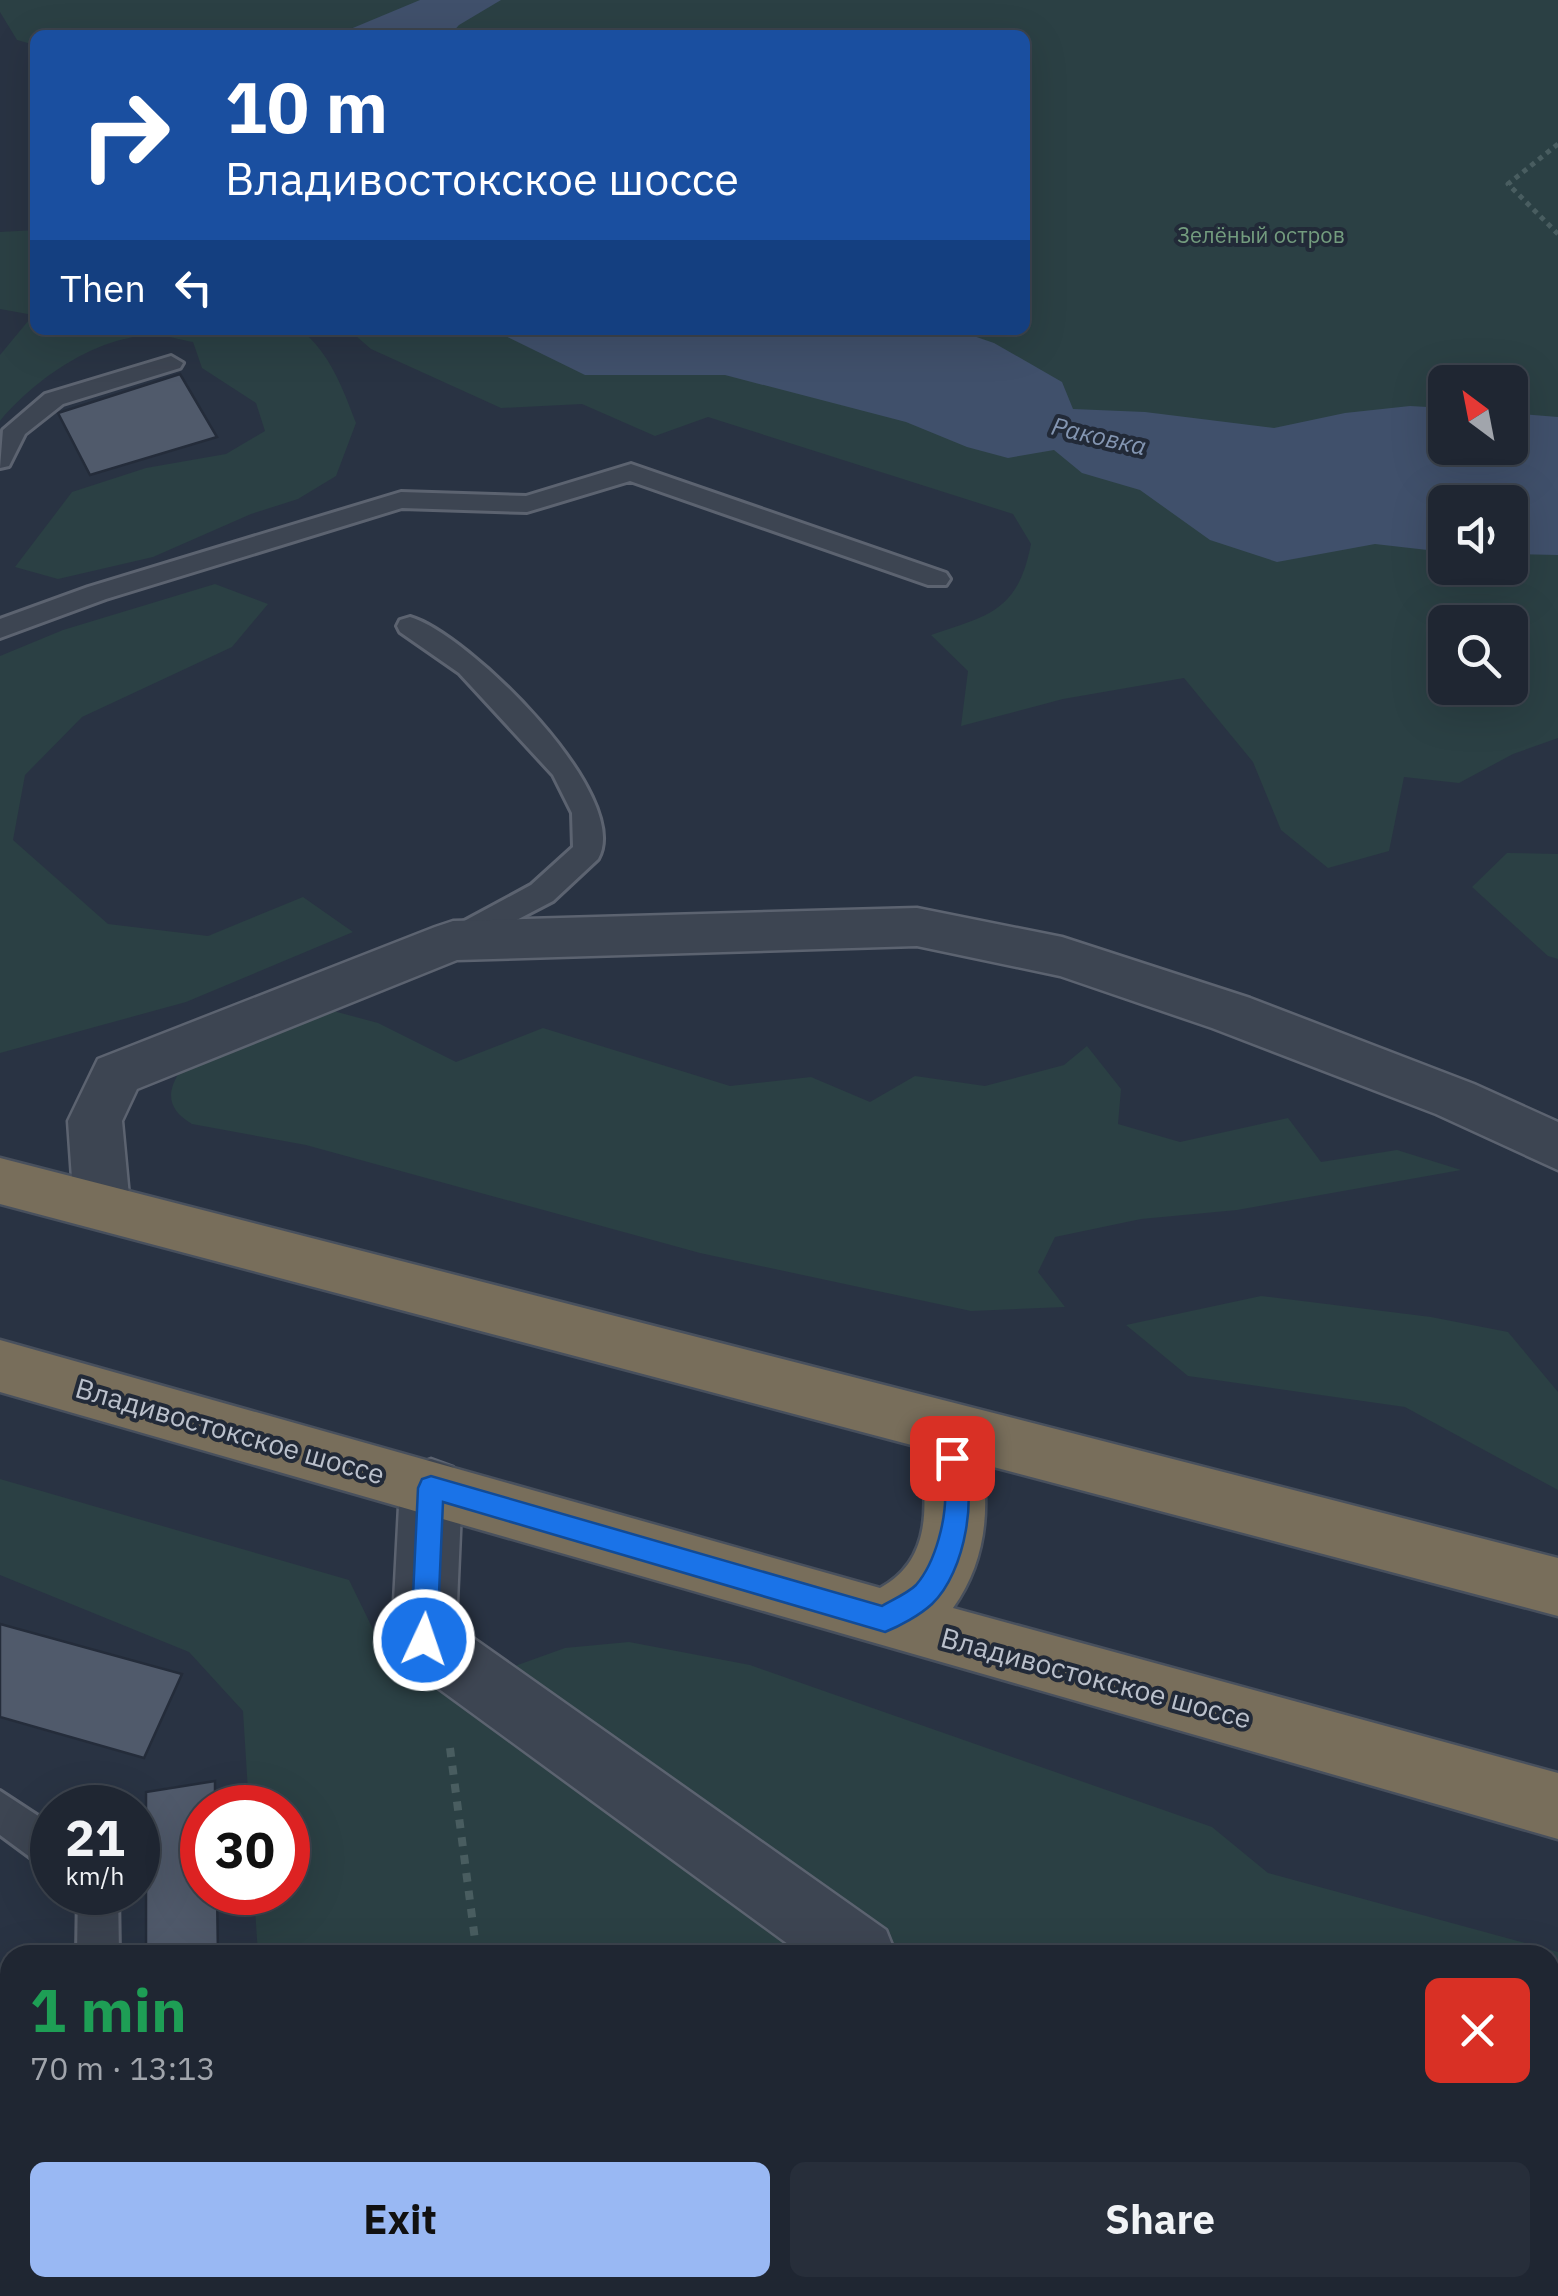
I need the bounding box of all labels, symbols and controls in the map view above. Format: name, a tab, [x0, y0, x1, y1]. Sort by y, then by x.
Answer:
text: 10 m	[225, 61, 388, 152]
icon: right	[60, 70, 190, 200]
text: Владивостокское шоссе	[225, 149, 739, 207]
park label: Зелёный остров	[1177, 220, 1345, 249]
icon: left	[166, 260, 221, 315]
text: Then	[60, 263, 146, 312]
north arrow	[1428, 365, 1528, 465]
map controls	[1428, 365, 1528, 705]
water label: Раковка	[1049, 409, 1150, 462]
button: sound	[1428, 485, 1528, 585]
button: search	[1428, 605, 1528, 705]
street label: Владивостокское шоссе	[71, 1369, 389, 1492]
pin	[910, 1416, 995, 1501]
icon: arrive	[925, 1431, 980, 1486]
position arrow	[372, 1588, 476, 1692]
street label: Владивостокское шоссе	[937, 1618, 1255, 1737]
speed limit sign: 30	[180, 1785, 310, 1915]
text: 21	[65, 1805, 125, 1870]
text: km/h	[66, 1859, 124, 1892]
text: 1 min	[30, 1970, 187, 2049]
button: close	[1425, 1978, 1530, 2083]
text: 70 m · 13:13	[30, 2047, 216, 2089]
button: Exit	[30, 2162, 770, 2277]
button: Share	[790, 2162, 1530, 2277]

